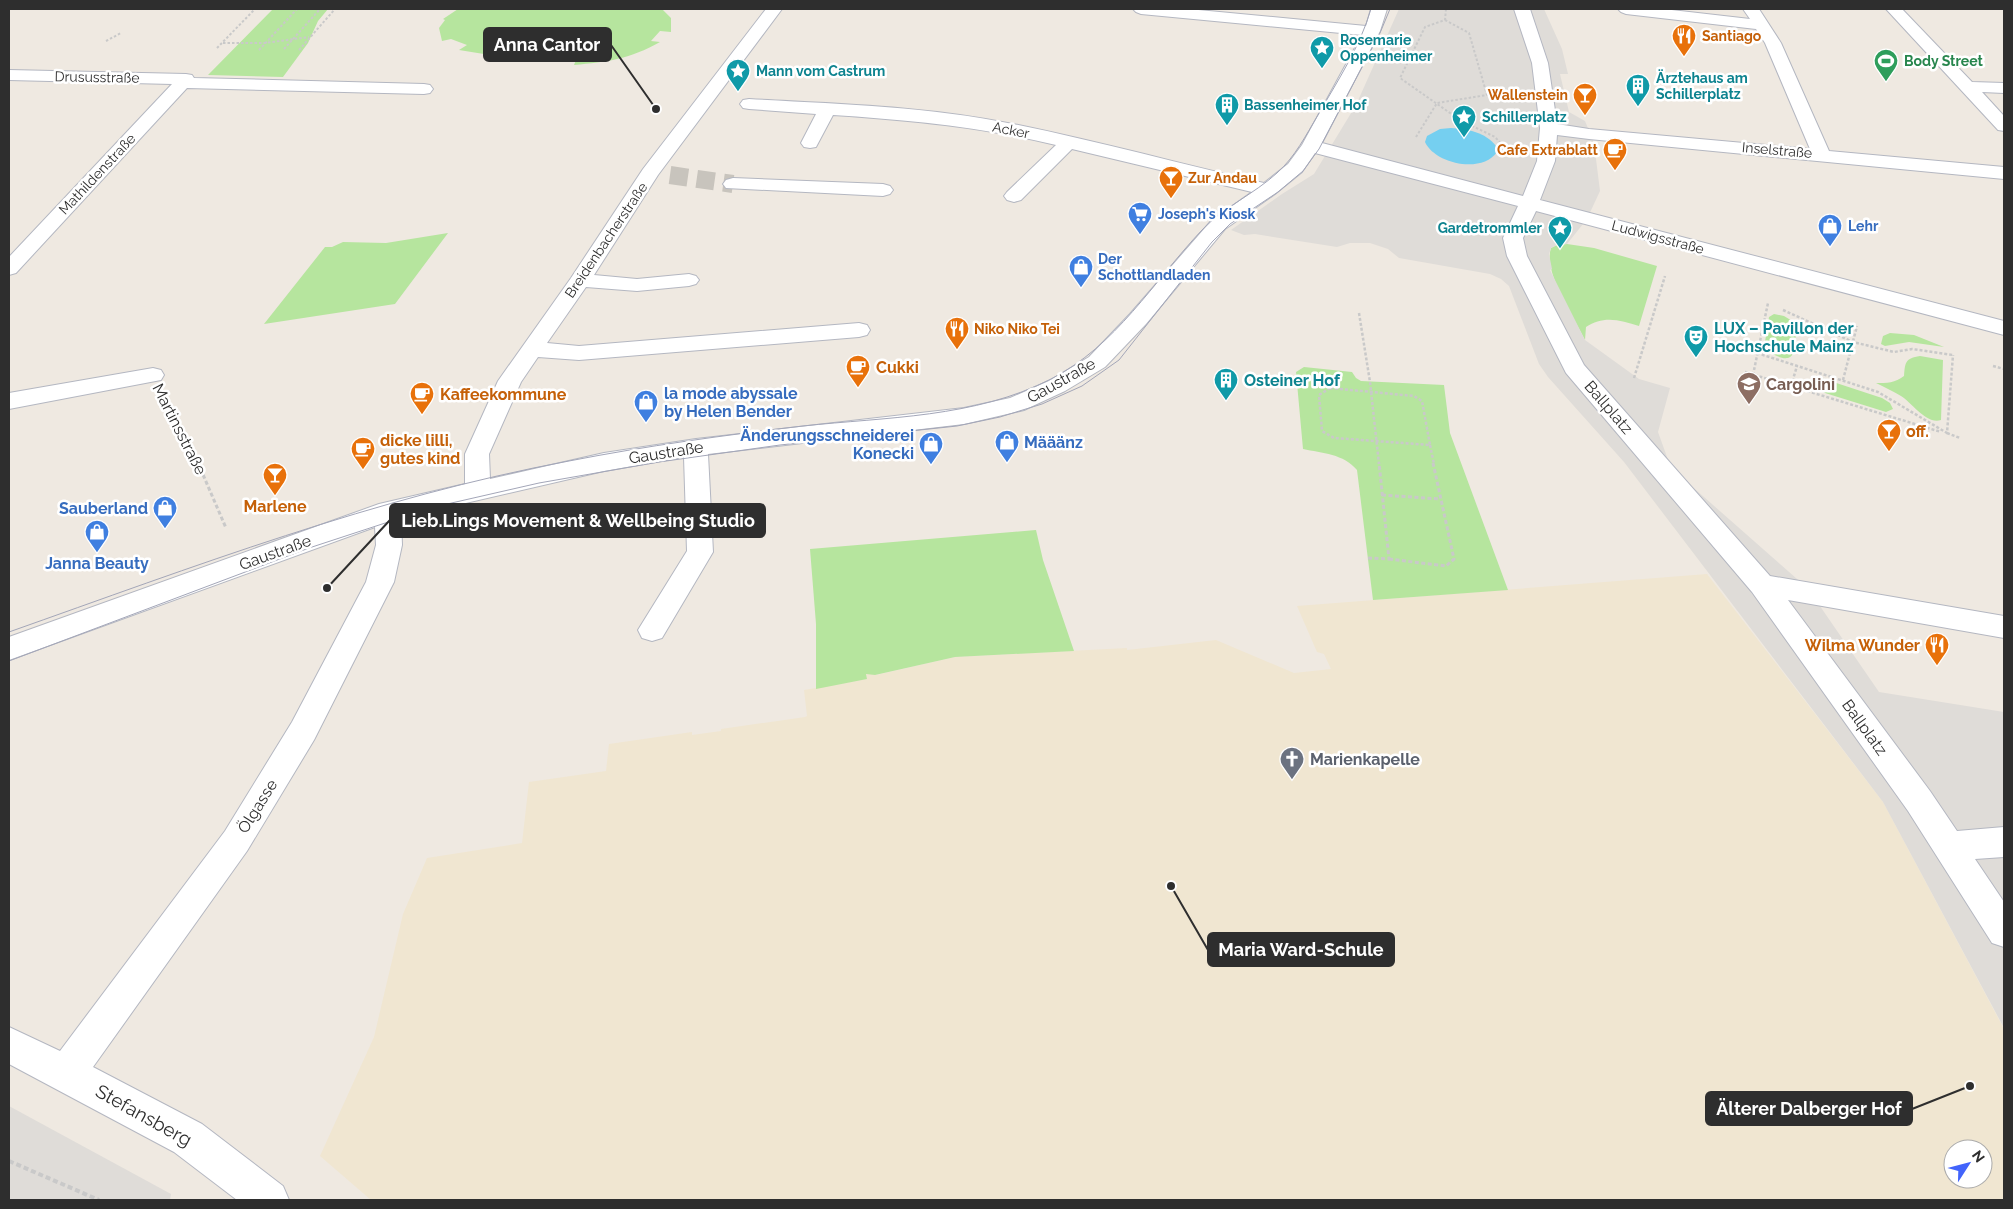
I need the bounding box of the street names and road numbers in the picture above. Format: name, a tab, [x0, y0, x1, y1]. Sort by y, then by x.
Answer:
street label: Drususstraße	[54, 68, 140, 86]
street label: Acker	[991, 119, 1031, 141]
street label: Mathildenstraße	[56, 130, 138, 218]
street label: Inselstraße	[1741, 139, 1813, 161]
street label: Breidenbacherstraße	[561, 179, 651, 301]
street label: Ludwigsstraße	[1610, 217, 1706, 257]
street label: Gaustraße	[1024, 354, 1099, 407]
street label: Ballplatz	[1580, 377, 1637, 438]
street label: Martinsstraße	[148, 380, 211, 478]
street label: Gaustraße	[627, 437, 705, 468]
street label: Gaustraße	[237, 531, 314, 574]
street label: Ballplatz	[1838, 696, 1891, 759]
street label: Ölgasse	[233, 775, 281, 837]
street label: Stefansberg	[92, 1080, 196, 1150]

